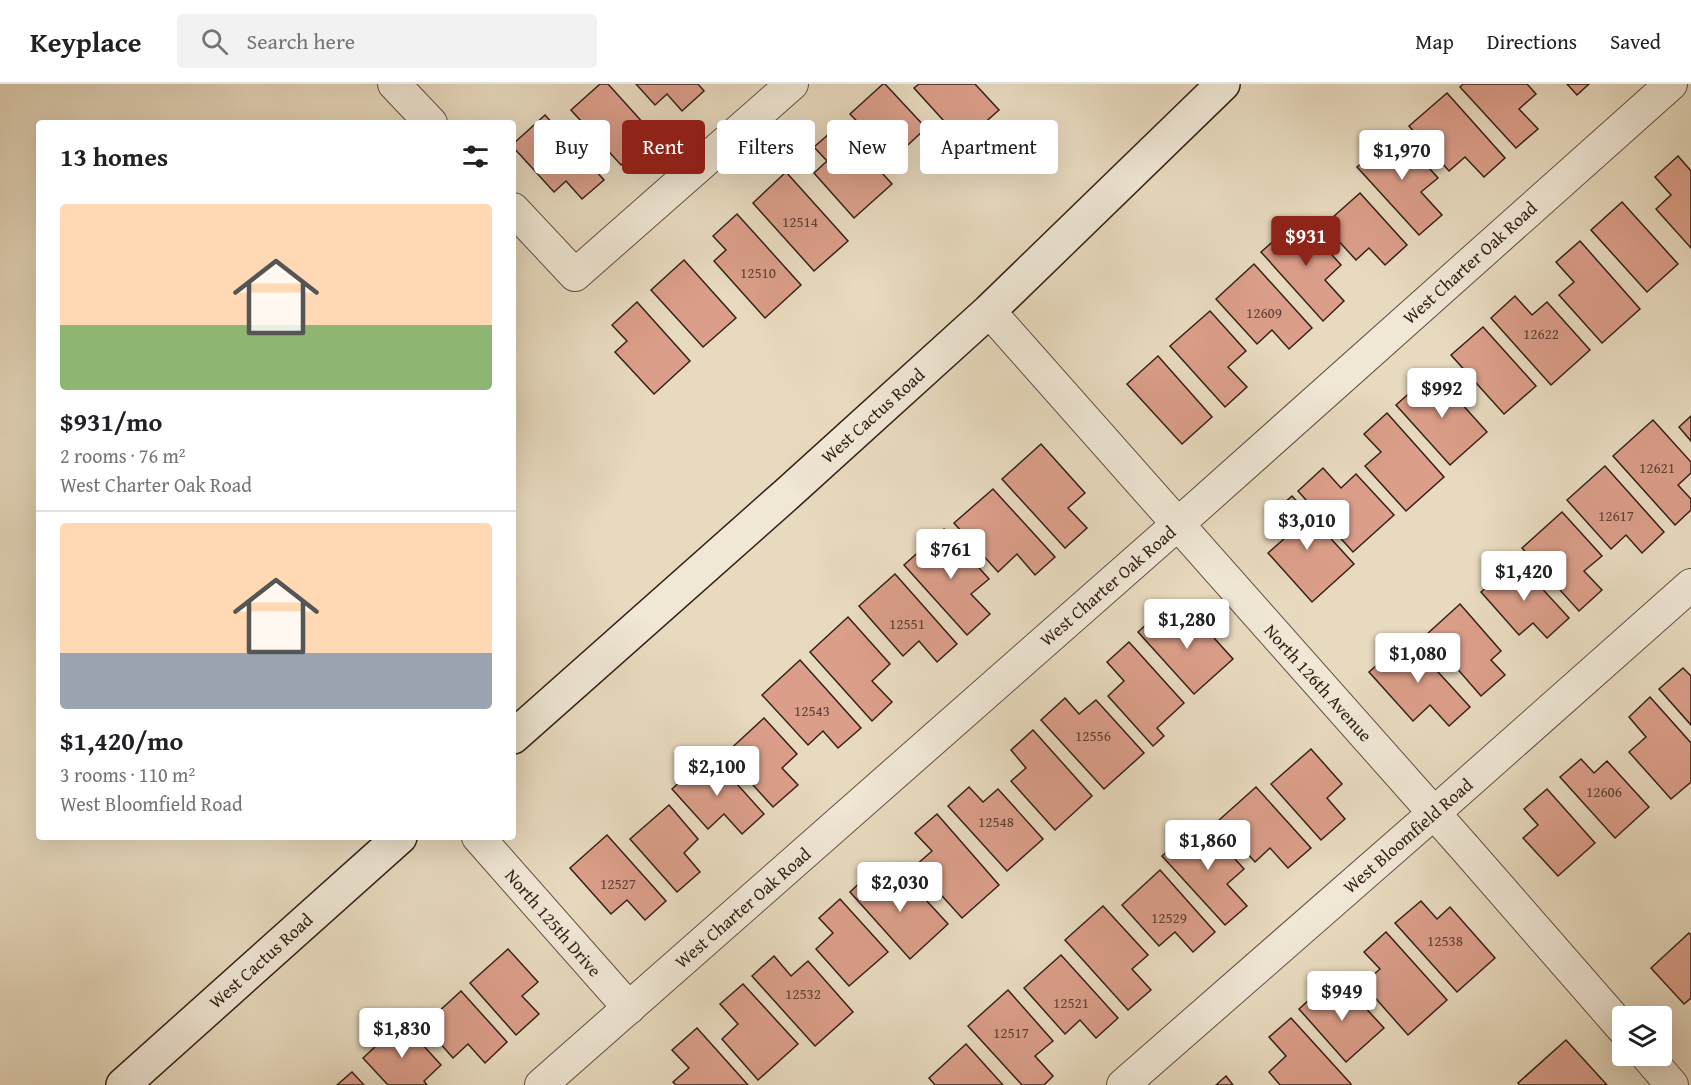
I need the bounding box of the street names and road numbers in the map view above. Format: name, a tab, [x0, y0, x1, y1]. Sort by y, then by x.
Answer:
street label: West Charter Oak Road	[1396, 195, 1543, 330]
street label: West Cactus Road	[815, 361, 931, 470]
street label: West Charter Oak Road	[1034, 519, 1182, 652]
street label: North 126th Avenue	[1258, 618, 1379, 748]
street label: West Bloomfield Road	[1337, 771, 1479, 900]
street label: West Charter Oak Road	[669, 841, 817, 974]
street label: North 125th Drive	[499, 863, 608, 983]
street label: West Cactus Road	[203, 906, 319, 1015]

